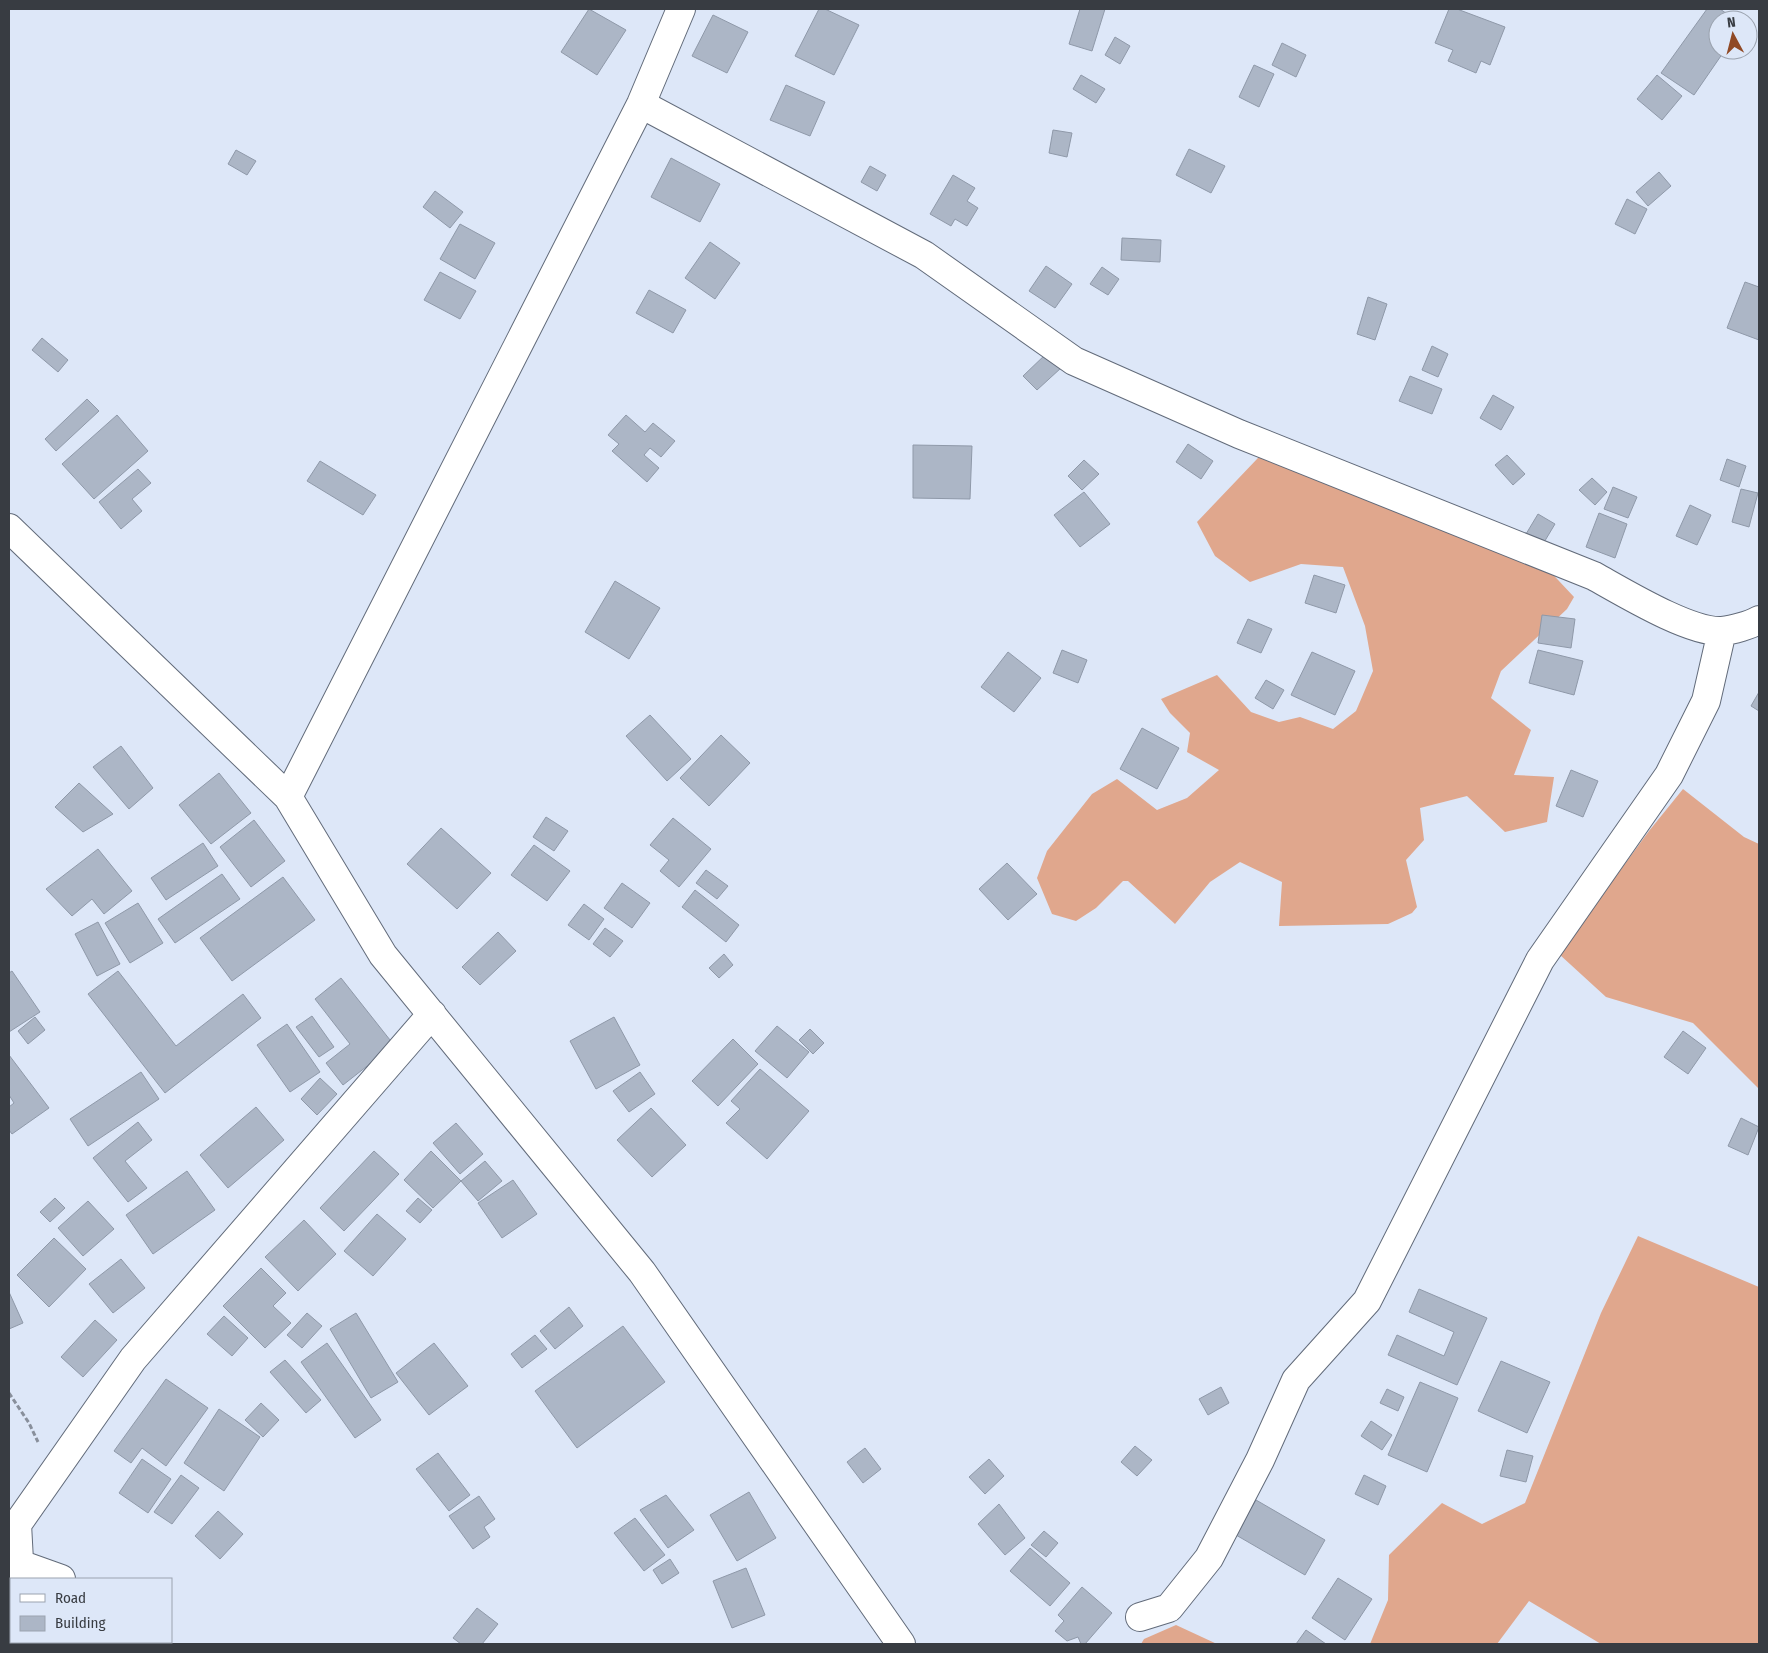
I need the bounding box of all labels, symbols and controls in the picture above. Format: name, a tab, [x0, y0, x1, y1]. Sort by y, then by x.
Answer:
north arrow	[1708, 10, 1758, 60]
text: N	[1726, 14, 1737, 32]
legend	[10, 1578, 172, 1643]
text: Road	[55, 1589, 86, 1607]
text: Building	[55, 1614, 106, 1632]

